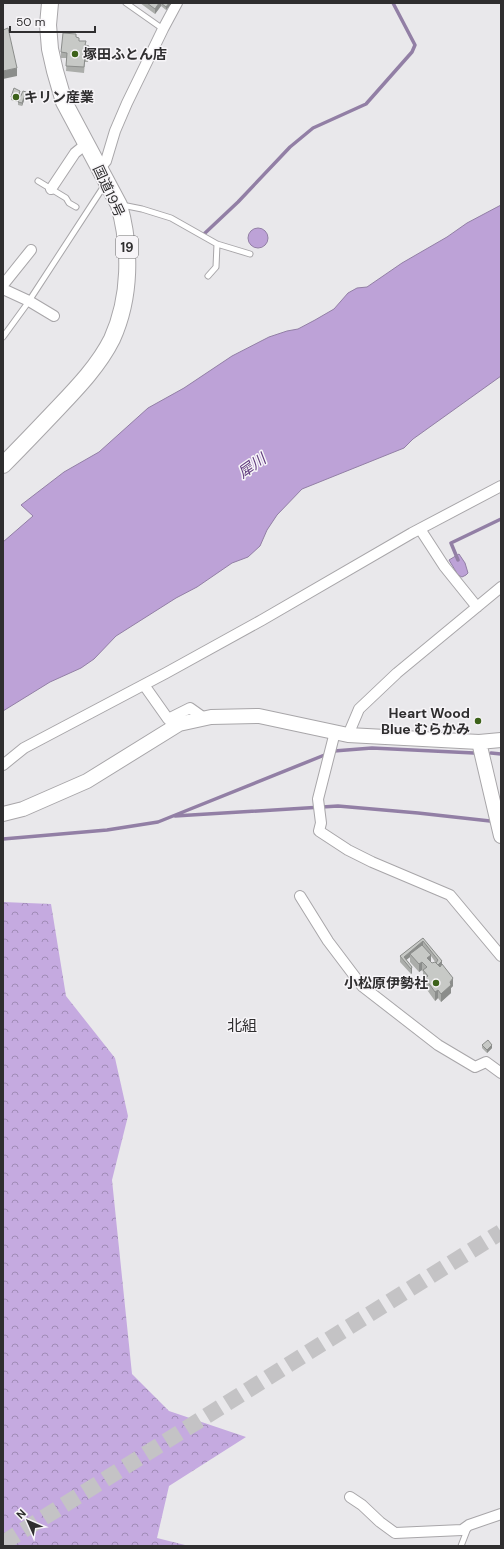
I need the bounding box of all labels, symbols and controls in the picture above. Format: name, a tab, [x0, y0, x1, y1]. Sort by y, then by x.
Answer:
scale bar	[10, 8, 95, 34]
text: 50 m	[16, 14, 45, 30]
place label: 塚田ふとん店	[83, 45, 167, 63]
marker: 塚田ふとん店	[70, 49, 80, 59]
place label: キリン産業	[24, 88, 94, 106]
marker: キリン産業	[11, 92, 21, 102]
street label: 国道19号	[89, 162, 129, 220]
road number: 19	[116, 236, 138, 258]
water label: 犀川	[234, 448, 272, 483]
place label: Heart Wood Blue むらかみ	[381, 704, 470, 738]
marker: Heart Wood Blue むらかみ	[473, 716, 483, 726]
place label: 小松原伊勢社	[344, 974, 428, 992]
marker: 小松原伊勢社	[431, 978, 441, 988]
district label: 北組	[227, 1016, 257, 1036]
north arrow	[8, 1501, 48, 1541]
text: N	[13, 1506, 29, 1522]

